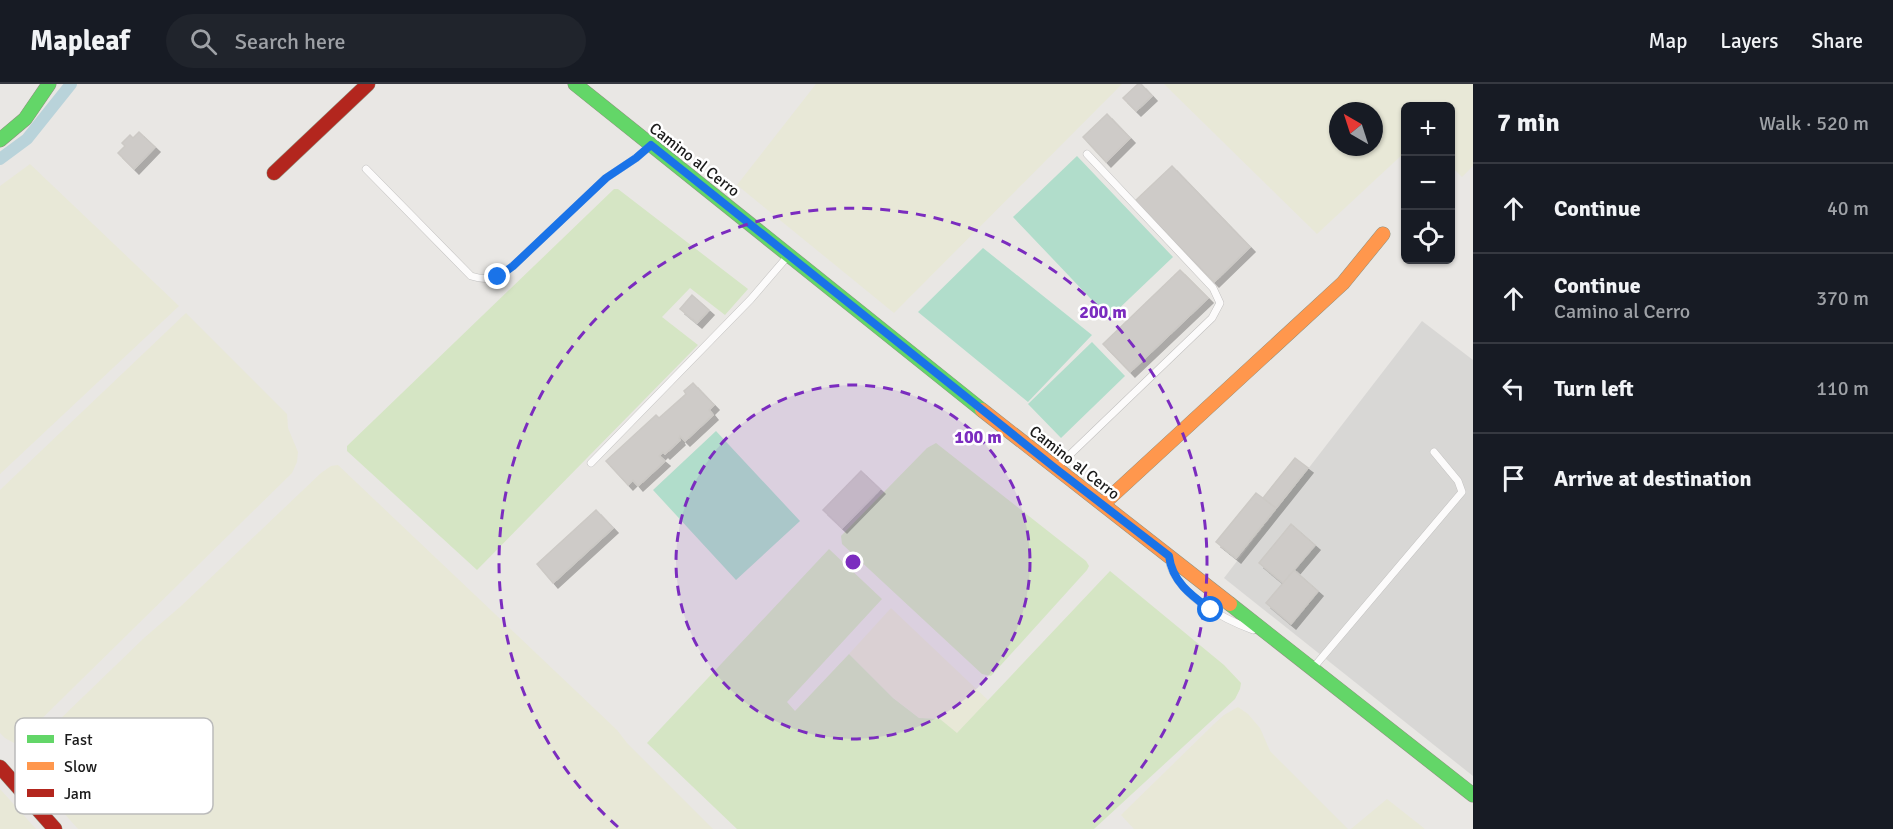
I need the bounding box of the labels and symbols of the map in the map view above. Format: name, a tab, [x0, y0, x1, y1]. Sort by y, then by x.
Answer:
north arrow	[1329, 102, 1383, 156]
street label: Camino al Cerro	[645, 118, 743, 201]
route end	[484, 263, 510, 289]
text: 200 m	[1079, 301, 1127, 323]
street label: Camino al Cerro	[1025, 421, 1123, 504]
text: 100 m	[954, 426, 1002, 448]
centre of rings	[843, 552, 863, 572]
route start	[1197, 596, 1223, 622]
legend	[15, 718, 213, 814]
text: Fast	[64, 730, 93, 750]
text: Slow	[64, 757, 98, 777]
text: Jam	[64, 784, 92, 804]

